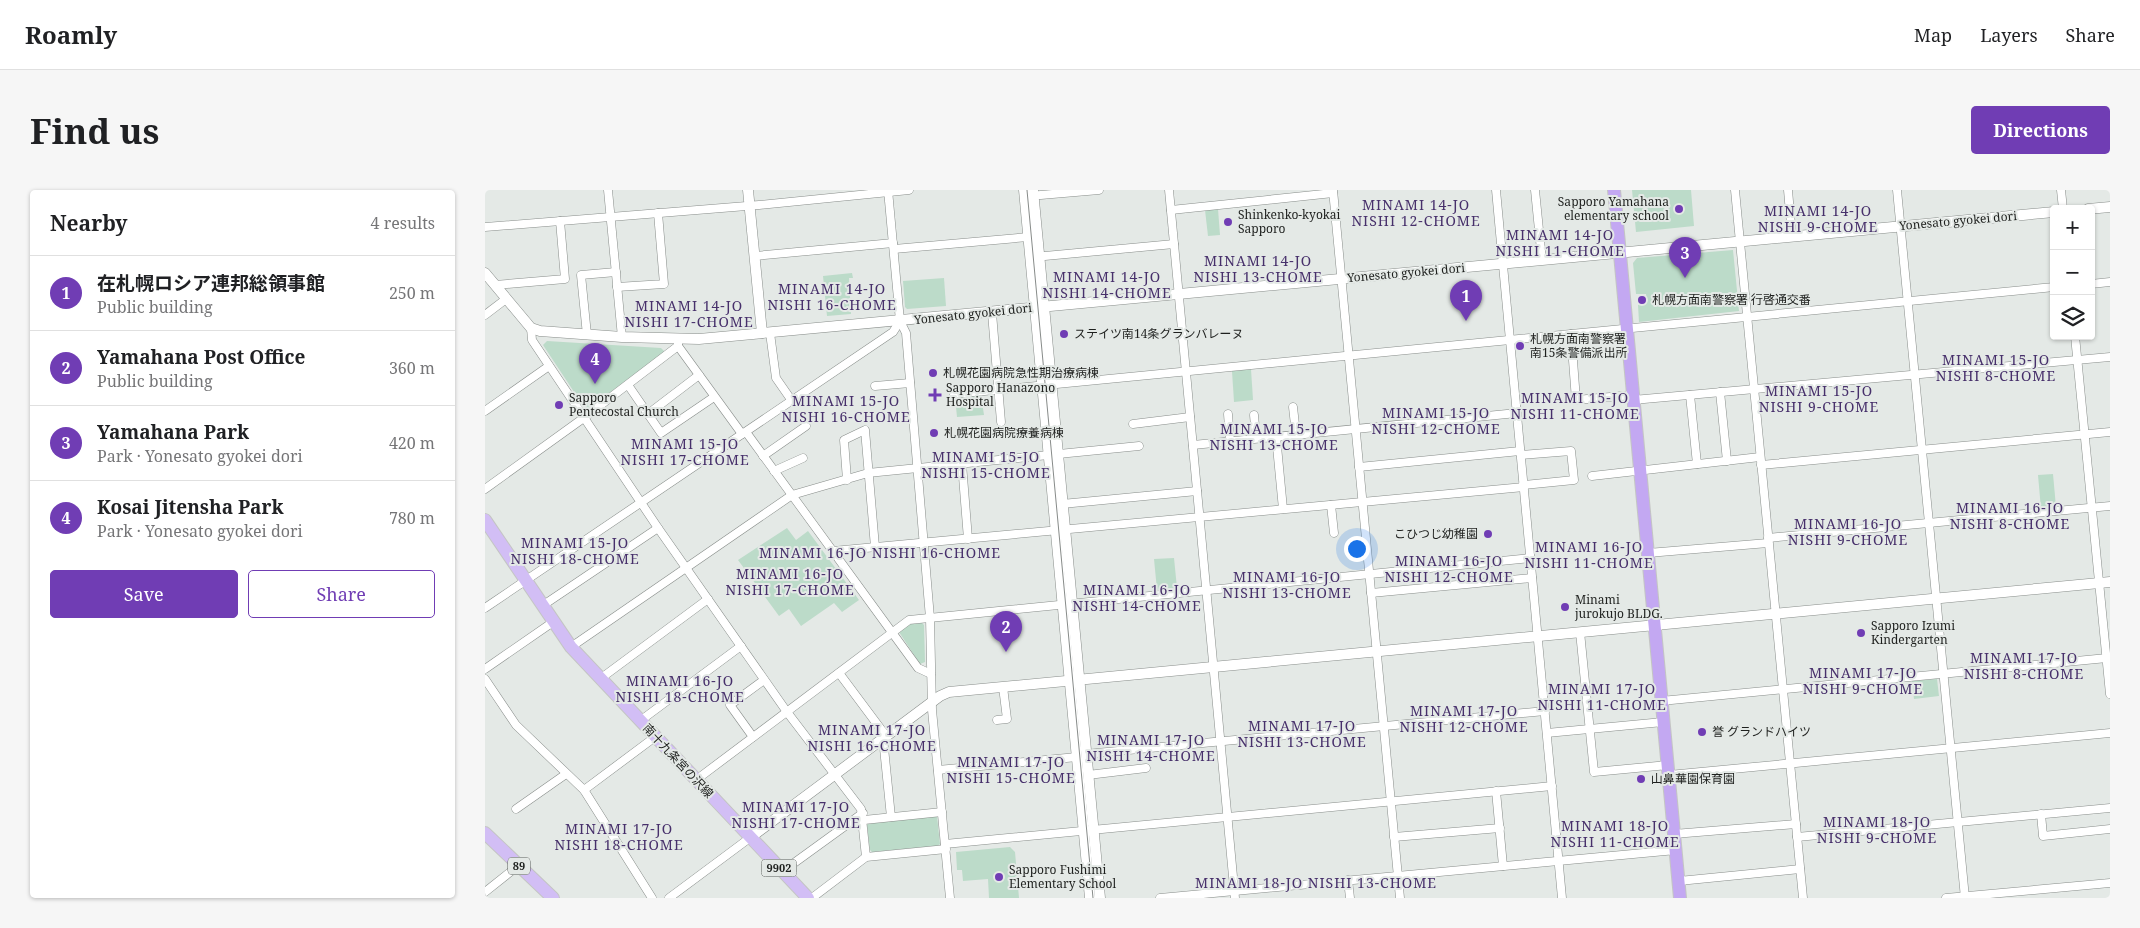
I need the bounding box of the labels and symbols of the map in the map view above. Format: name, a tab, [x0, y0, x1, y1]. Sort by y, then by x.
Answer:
place label: Sapporo Yamahana elementary school	[1558, 193, 1669, 224]
district label: MINAMI 14-JO NISHI 12-CHOME	[1351, 195, 1481, 230]
district label: MINAMI 14-JO NISHI 9-CHOME	[1758, 201, 1878, 236]
marker: Sapporo Yamahana elementary school	[1673, 203, 1685, 215]
place label: Shinkenko-kyokai Sapporo	[1238, 206, 1341, 237]
street label: Yonesato gyokei dori	[1897, 207, 2018, 234]
marker: Shinkenko-kyokai Sapporo	[1222, 216, 1234, 228]
district label: MINAMI 14-JO NISHI 11-CHOME	[1495, 225, 1625, 260]
pin: 3	[1669, 237, 1701, 278]
district label: MINAMI 14-JO NISHI 13-CHOME	[1193, 251, 1323, 286]
street label: Yonesato gyokei dori	[1345, 259, 1466, 286]
district label: MINAMI 14-JO NISHI 14-CHOME	[1042, 267, 1172, 302]
district label: MINAMI 14-JO NISHI 16-CHOME	[767, 279, 897, 314]
pin: 1	[1450, 280, 1482, 321]
place label: 札幌方面南警察署 行啓通交番	[1652, 291, 1811, 308]
marker: 札幌方面南警察署 行啓通交番	[1636, 294, 1648, 306]
district label: MINAMI 14-JO NISHI 17-CHOME	[624, 296, 754, 331]
street label: Yonesato gyokei dori	[912, 299, 1033, 328]
place label: ステイツ南14条グランバレーヌ	[1074, 325, 1243, 342]
marker: ステイツ南14条グランバレーヌ	[1058, 328, 1070, 340]
place label: 札幌方面南警察署 南15条警備派出所	[1530, 330, 1627, 361]
marker: 札幌方面南警察署 南15条警備派出所	[1514, 340, 1526, 352]
pin: 4	[579, 343, 611, 384]
district label: MINAMI 15-JO NISHI 8-CHOME	[1936, 350, 2056, 385]
place label: 札幌花園病院急性期治療病棟	[943, 364, 1099, 381]
marker: 札幌花園病院急性期治療病棟	[927, 367, 939, 379]
place label: Sapporo Hanazono Hospital	[946, 379, 1055, 410]
district label: MINAMI 15-JO NISHI 9-CHOME	[1759, 381, 1879, 416]
marker: Sapporo Hanazono Hospital	[928, 388, 942, 402]
district label: MINAMI 15-JO NISHI 11-CHOME	[1510, 388, 1640, 423]
place label: Sapporo Pentecostal Church	[569, 389, 679, 420]
district label: MINAMI 15-JO NISHI 16-CHOME	[781, 391, 911, 426]
marker: Sapporo Pentecostal Church	[553, 399, 565, 411]
district label: MINAMI 15-JO NISHI 12-CHOME	[1371, 403, 1501, 438]
district label: MINAMI 15-JO NISHI 13-CHOME	[1209, 419, 1339, 454]
place label: 札幌花園病院療養病棟	[944, 424, 1064, 441]
marker: 札幌花園病院療養病棟	[928, 427, 940, 439]
district label: MINAMI 15-JO NISHI 17-CHOME	[620, 434, 750, 469]
district label: MINAMI 15-JO NISHI 15-CHOME	[921, 447, 1051, 482]
district label: MINAMI 16-JO NISHI 8-CHOME	[1950, 498, 2070, 533]
district label: MINAMI 16-JO NISHI 9-CHOME	[1788, 514, 1908, 549]
place label: こひつじ幼稚園	[1394, 525, 1478, 542]
marker: こひつじ幼稚園	[1482, 528, 1494, 540]
district label: MINAMI 15-JO NISHI 18-CHOME	[510, 533, 640, 568]
your location	[1344, 536, 1370, 562]
district label: MINAMI 16-JO NISHI 11-CHOME	[1524, 537, 1654, 572]
district label: MINAMI 16-JO NISHI 16-CHOME	[759, 543, 1001, 562]
district label: MINAMI 16-JO NISHI 12-CHOME	[1384, 551, 1514, 586]
district label: MINAMI 16-JO NISHI 17-CHOME	[725, 564, 855, 599]
district label: MINAMI 16-JO NISHI 13-CHOME	[1222, 567, 1352, 602]
district label: MINAMI 16-JO NISHI 14-CHOME	[1072, 580, 1202, 615]
place label: Minami jurokujo BLDG.	[1574, 591, 1663, 622]
marker: Minami jurokujo BLDG.	[1559, 601, 1571, 613]
pin: 2	[990, 611, 1022, 652]
place label: Sapporo Izumi Kindergarten	[1871, 617, 1955, 648]
marker: Sapporo Izumi Kindergarten	[1855, 627, 1867, 639]
district label: MINAMI 17-JO NISHI 8-CHOME	[1964, 648, 2084, 683]
district label: MINAMI 17-JO NISHI 9-CHOME	[1803, 663, 1923, 698]
district label: MINAMI 16-JO NISHI 18-CHOME	[615, 671, 745, 706]
district label: MINAMI 17-JO NISHI 11-CHOME	[1537, 679, 1667, 714]
district label: MINAMI 17-JO NISHI 12-CHOME	[1399, 701, 1529, 736]
district label: MINAMI 17-JO NISHI 13-CHOME	[1237, 716, 1367, 751]
street label: 南十九条宮の沢線	[639, 720, 717, 802]
district label: MINAMI 17-JO NISHI 16-CHOME	[807, 720, 937, 755]
place label: 誉 グランドハイツ	[1712, 723, 1811, 740]
marker: 誉 グランドハイツ	[1696, 726, 1708, 738]
district label: MINAMI 17-JO NISHI 14-CHOME	[1086, 730, 1216, 765]
district label: MINAMI 17-JO NISHI 15-CHOME	[946, 752, 1076, 787]
place label: 山鼻華園保育園	[1651, 770, 1735, 787]
marker: 山鼻華園保育園	[1635, 773, 1647, 785]
district label: MINAMI 17-JO NISHI 17-CHOME	[731, 797, 861, 832]
district label: MINAMI 18-JO NISHI 9-CHOME	[1817, 812, 1937, 847]
district label: MINAMI 18-JO NISHI 11-CHOME	[1550, 816, 1680, 851]
district label: MINAMI 17-JO NISHI 18-CHOME	[554, 819, 684, 854]
road number: 89	[508, 858, 530, 874]
road number: 9902	[761, 860, 797, 876]
place label: Sapporo Fushimi Elementary School	[1009, 861, 1117, 892]
marker: Sapporo Fushimi Elementary School	[993, 871, 1005, 883]
district label: MINAMI 18-JO NISHI 13-CHOME	[1195, 873, 1437, 892]

